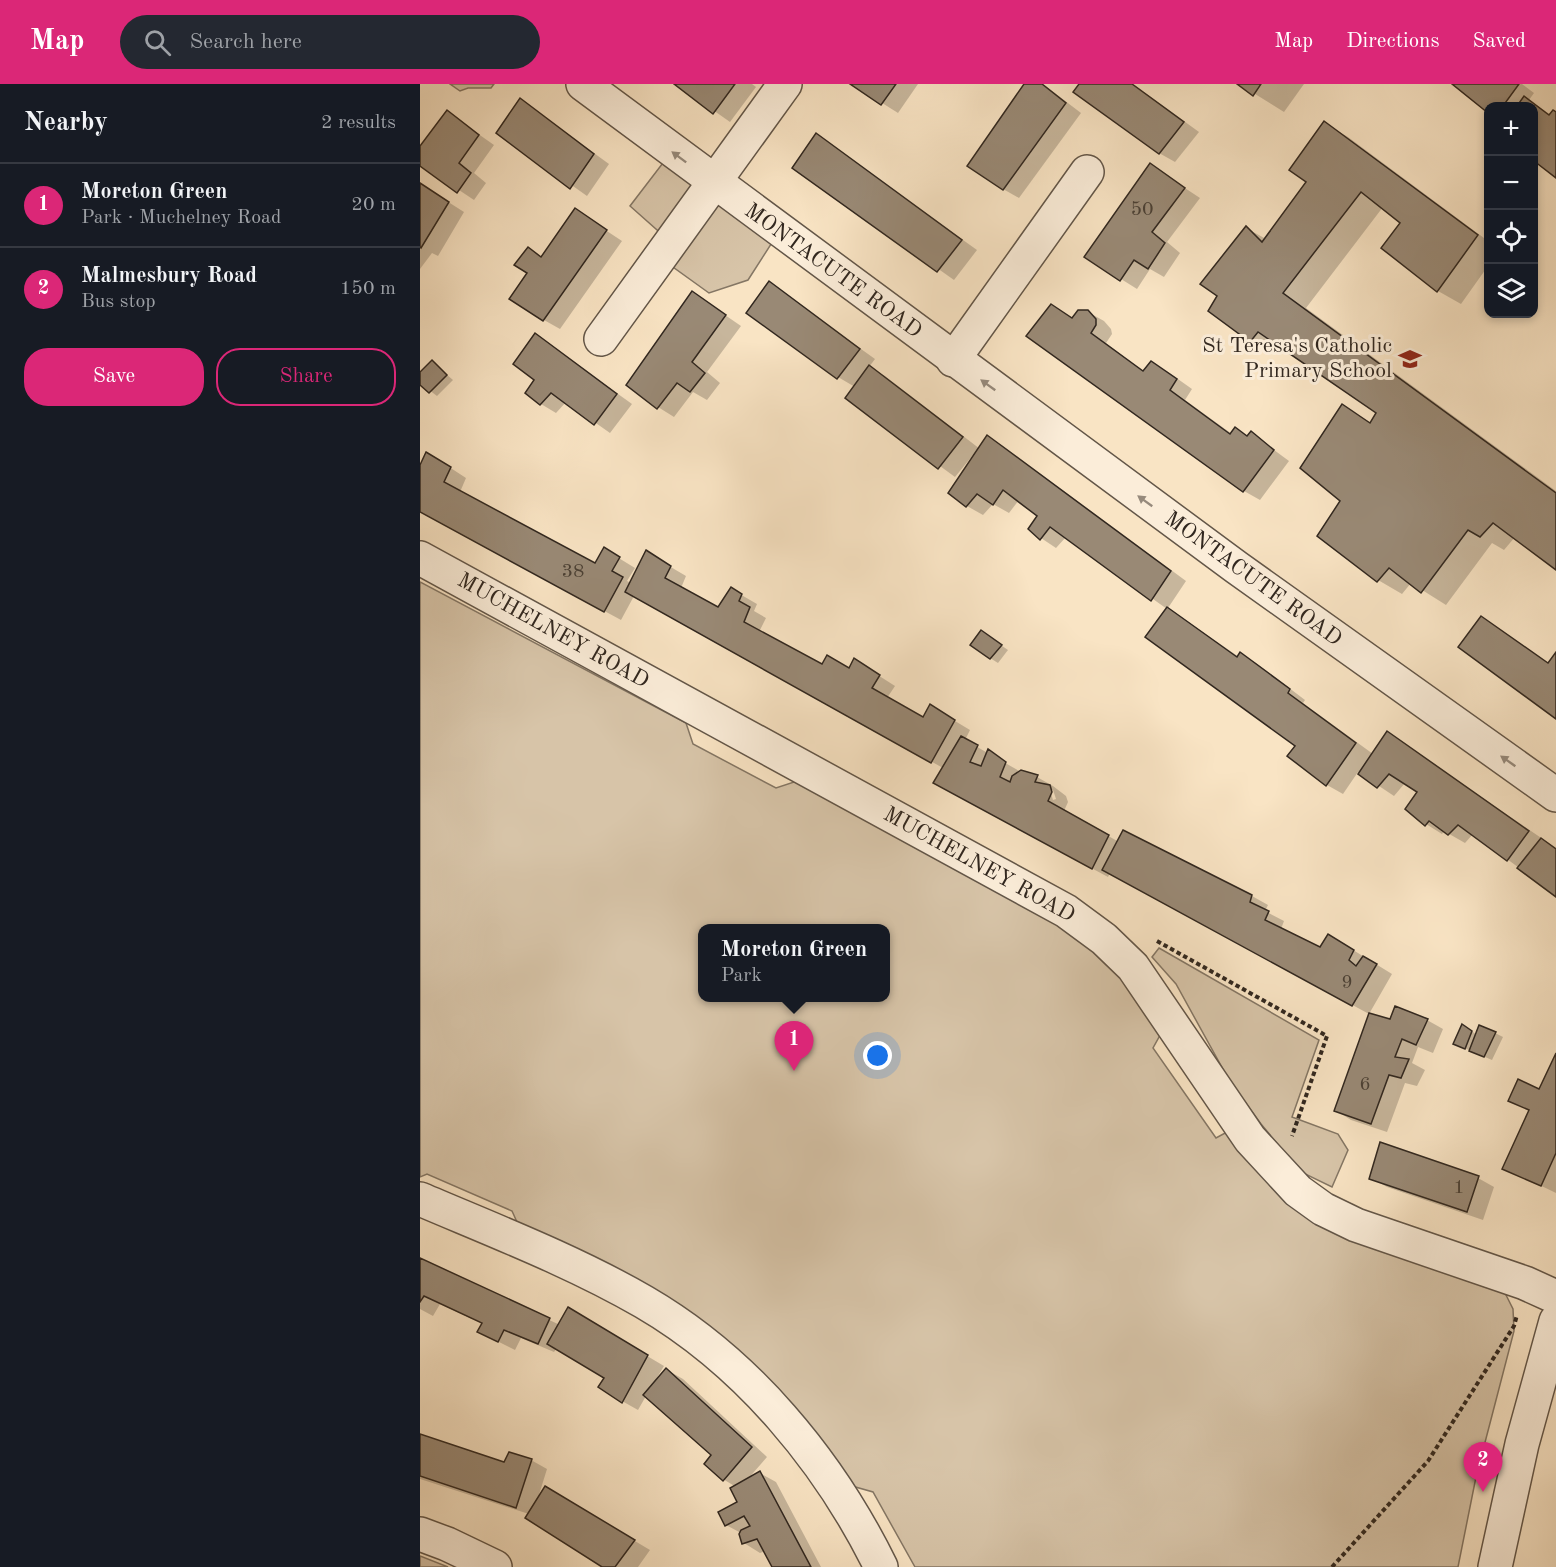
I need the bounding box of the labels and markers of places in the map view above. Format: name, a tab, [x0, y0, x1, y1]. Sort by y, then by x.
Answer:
place label: St Teresa's Catholic Primary School	[1202, 335, 1392, 382]
school or university icon: St Teresa's Catholic Primary School	[1397, 346, 1423, 372]
pin: 1	[774, 1022, 814, 1071]
pin: 2	[1464, 1442, 1502, 1492]

